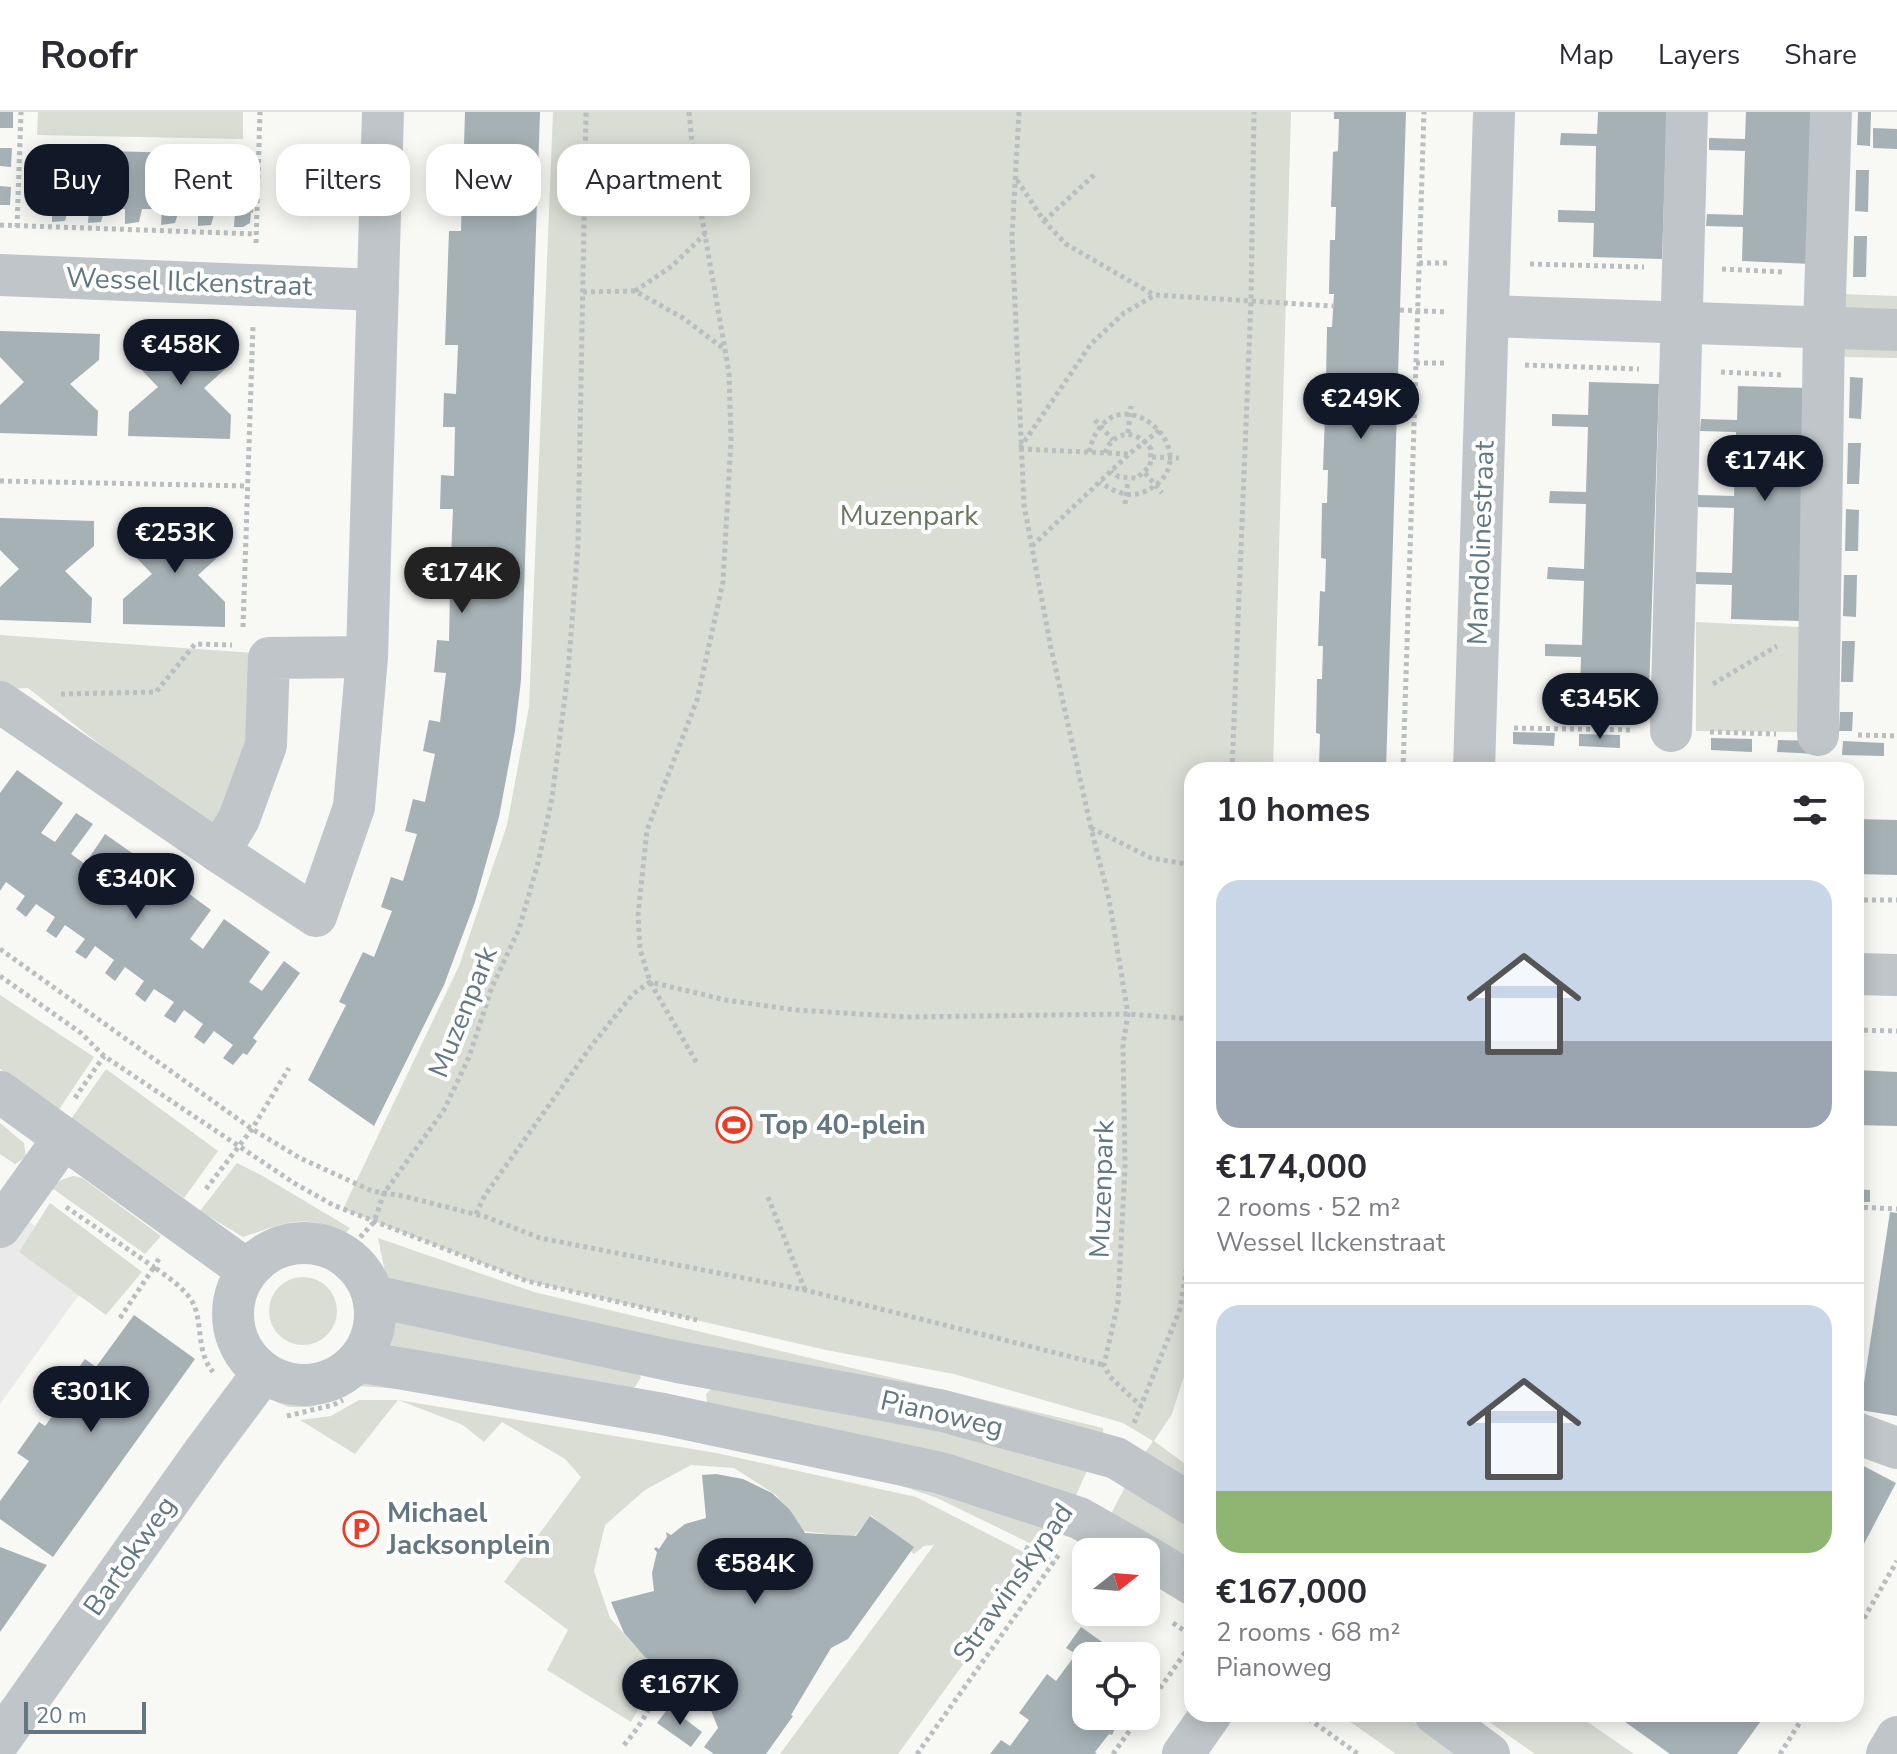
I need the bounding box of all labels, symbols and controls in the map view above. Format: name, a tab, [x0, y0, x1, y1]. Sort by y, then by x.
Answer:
text: Roofr	[40, 30, 138, 81]
text: Map	[1559, 36, 1614, 74]
text: Layers	[1658, 36, 1740, 74]
text: Share	[1784, 36, 1857, 74]
chip: Buy	[24, 144, 129, 216]
chip: Rent	[145, 144, 260, 216]
chip: Filters	[276, 144, 410, 216]
chip: New	[426, 144, 541, 216]
chip: Apartment	[557, 144, 750, 216]
street label: Wessel Ilckenstraat	[65, 259, 313, 305]
pin: €458K	[125, 319, 237, 387]
text: €458K	[141, 327, 221, 362]
pin: €249K	[1305, 373, 1417, 441]
text: €249K	[1321, 381, 1401, 416]
pin: €174K	[1709, 435, 1821, 503]
street label: Mandolinestraat	[1458, 440, 1504, 646]
text: €174K	[1725, 443, 1805, 478]
park label: Muzenpark	[840, 497, 979, 535]
pin: €253K	[119, 507, 231, 575]
text: €253K	[135, 515, 215, 550]
pin: €174K	[406, 547, 518, 615]
text: €174K	[422, 555, 502, 590]
pin: €345K	[1544, 673, 1656, 741]
text: €345K	[1560, 681, 1640, 716]
text: 10 homes	[1216, 787, 1370, 833]
icon: filters	[1788, 788, 1832, 832]
pin: €340K	[80, 853, 192, 921]
text: €340K	[96, 861, 176, 896]
icon: home	[1452, 932, 1596, 1076]
street label: Muzenpark	[419, 940, 507, 1083]
sports icon: Top 40-plein	[715, 1106, 753, 1144]
place label: Top 40-plein	[760, 1106, 926, 1144]
street label: Muzenpark	[1081, 1118, 1123, 1259]
text: €174,000	[1216, 1144, 1367, 1190]
text: 2 rooms · 52 m²	[1216, 1190, 1400, 1225]
text: Wessel Ilckenstraat	[1216, 1225, 1445, 1260]
icon: home	[1452, 1357, 1596, 1501]
pin: €301K	[35, 1366, 147, 1434]
text: €301K	[51, 1374, 131, 1409]
street label: Pianoweg	[877, 1381, 1007, 1447]
street label: Bartokweg	[75, 1489, 185, 1623]
place label: Michael Jacksonplein	[386, 1494, 551, 1564]
street label: Strawinskypad	[944, 1496, 1082, 1670]
parking icon: Michael Jacksonplein	[342, 1510, 380, 1548]
pin: €584K	[699, 1538, 811, 1606]
north arrow	[1072, 1538, 1160, 1626]
map controls	[1072, 1538, 1160, 1730]
text: €584K	[715, 1546, 795, 1581]
text: €167,000	[1216, 1569, 1367, 1615]
text: 2 rooms · 68 m²	[1216, 1615, 1400, 1650]
button: locate	[1072, 1642, 1160, 1730]
text: Pianoweg	[1216, 1650, 1332, 1685]
pin: €167K	[624, 1659, 736, 1727]
text: €167K	[640, 1667, 720, 1702]
scale bar	[24, 1698, 146, 1734]
text: 20 m	[36, 1701, 87, 1731]

